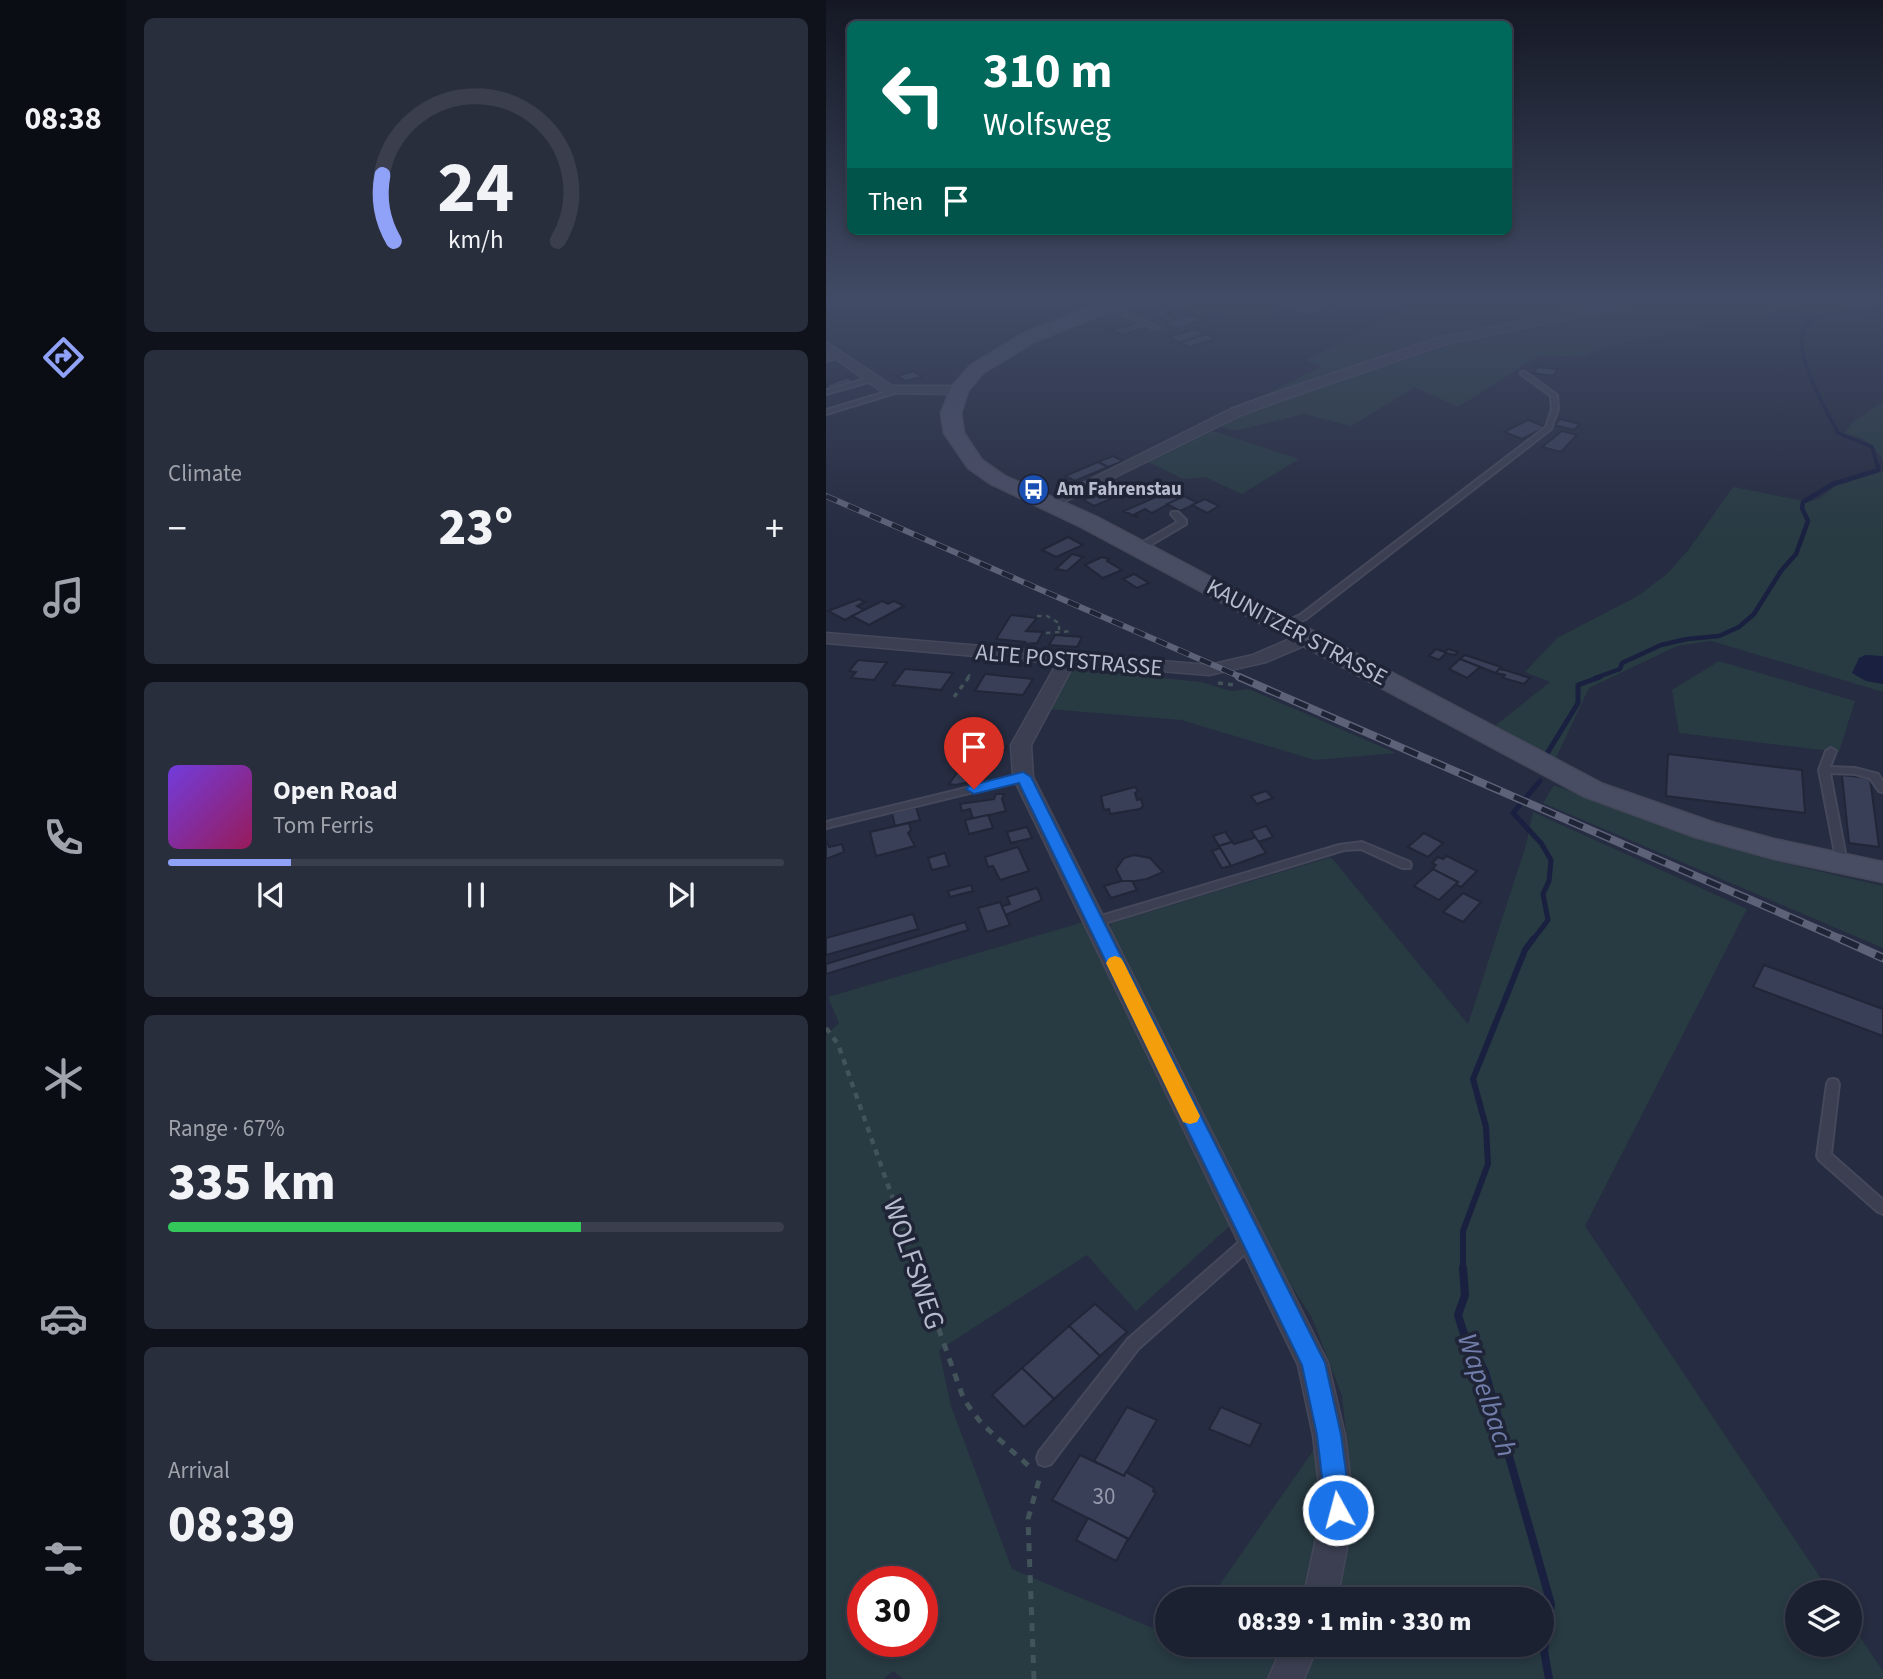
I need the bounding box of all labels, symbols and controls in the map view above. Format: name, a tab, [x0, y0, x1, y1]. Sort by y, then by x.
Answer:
text: 310 m	[983, 37, 1112, 107]
icon: left	[868, 49, 959, 140]
text: 08:38	[24, 96, 102, 142]
text: Wolfsweg	[983, 102, 1111, 148]
text: 24	[438, 136, 514, 240]
icon: arrive	[937, 182, 975, 220]
text: Then	[868, 183, 923, 220]
text: km/h	[448, 222, 504, 258]
icon: directions	[39, 333, 88, 382]
text: Climate	[168, 457, 242, 490]
bus stop icon: Am Fahrenstau	[1017, 472, 1051, 506]
place label: Am Fahrenstau	[1056, 476, 1182, 503]
text: 23°	[439, 491, 513, 565]
text: −	[168, 502, 187, 556]
text: +	[765, 502, 784, 556]
street label: KAUNITZER STRASSE	[1201, 570, 1393, 694]
icon: music	[39, 573, 88, 622]
street label: ALTE POSTSTRASSE	[974, 635, 1164, 685]
pin	[944, 717, 1004, 789]
icon: arrive	[955, 728, 993, 766]
text: Open Road	[273, 772, 398, 809]
text: Tom Ferris	[273, 809, 374, 842]
icon: phone	[39, 813, 88, 862]
icon: previous	[252, 876, 290, 914]
icon: pause	[457, 876, 495, 914]
icon: next	[662, 876, 700, 914]
icon: climate	[39, 1054, 88, 1103]
text: Range · 67%	[168, 1112, 285, 1145]
text: 335 km	[168, 1146, 336, 1220]
street label: WOLFSWEG	[873, 1193, 955, 1335]
icon: car	[39, 1294, 88, 1343]
water label: Wapelbach	[1447, 1328, 1527, 1462]
text: Arrival	[168, 1454, 230, 1487]
position arrow	[1301, 1473, 1375, 1547]
house number: 30	[1093, 1480, 1115, 1513]
text: 08:39	[168, 1488, 295, 1562]
icon: filters	[39, 1534, 88, 1583]
speed limit sign: 30	[847, 1566, 938, 1657]
map controls	[1785, 1580, 1862, 1657]
button: layers	[1785, 1580, 1862, 1657]
text: 08:39 · 1 min · 330 m	[1238, 1603, 1471, 1640]

